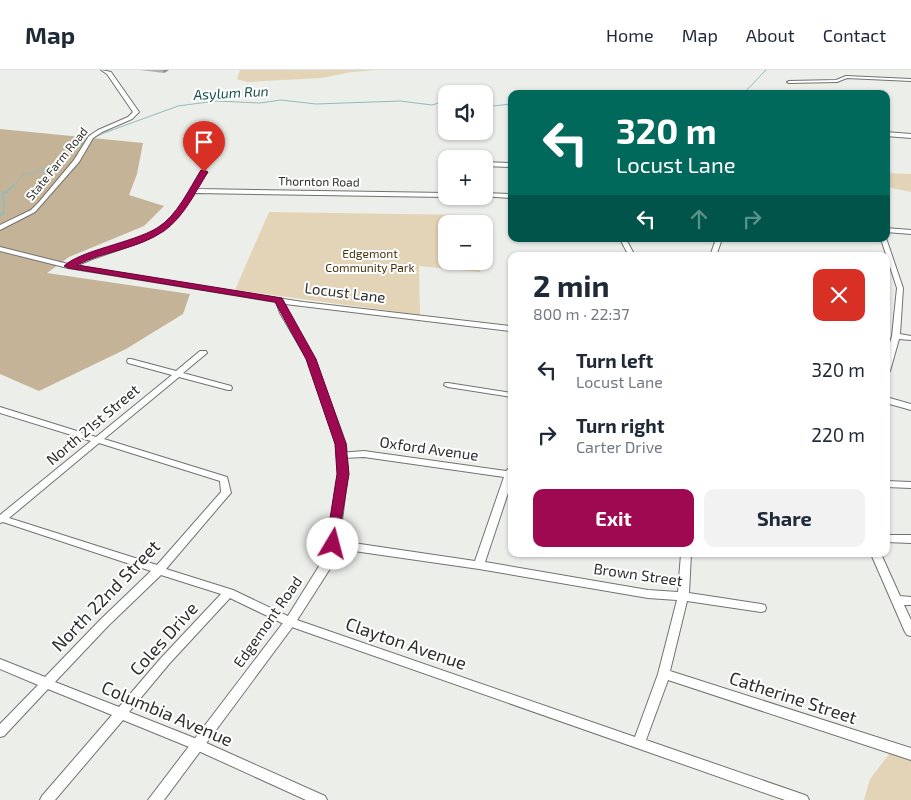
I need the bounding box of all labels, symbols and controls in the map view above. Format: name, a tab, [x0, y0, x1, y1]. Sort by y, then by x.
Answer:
text: Map	[25, 20, 75, 49]
text: Home	[606, 24, 654, 46]
text: Map	[682, 24, 718, 46]
text: About	[746, 24, 795, 46]
text: Contact	[823, 24, 886, 46]
water label: Asylum Run	[192, 82, 269, 103]
map controls	[438, 85, 493, 270]
button: sound	[438, 85, 493, 140]
text: 320 m	[616, 109, 717, 151]
icon: left	[533, 110, 598, 175]
pin	[183, 121, 225, 172]
street label: State Farm Road	[22, 124, 90, 203]
icon: arrive	[190, 128, 218, 156]
button: +	[438, 150, 493, 205]
text: Locust Lane	[616, 151, 736, 177]
street label: Thornton Road	[278, 173, 360, 189]
icon: left	[632, 205, 660, 233]
icon: ahead	[685, 205, 713, 233]
icon: right	[738, 205, 766, 233]
button: −	[438, 215, 493, 270]
park label: Edgemont Community Park	[325, 246, 415, 274]
text: 2 min	[533, 267, 610, 303]
button: close	[813, 269, 865, 321]
street label: Locust Lane	[304, 278, 387, 306]
text: 800 m · 22:37	[533, 304, 629, 323]
text: Turn left	[576, 349, 653, 372]
icon: left	[533, 356, 561, 384]
text: 320 m	[811, 358, 865, 381]
text: Locust Lane	[576, 372, 663, 391]
street label: North 21st Street	[42, 380, 143, 468]
text: Turn right	[576, 414, 664, 437]
icon: right	[533, 421, 561, 449]
text: 220 m	[811, 423, 865, 446]
street label: Oxford Avenue	[378, 432, 480, 464]
text: Carter Drive	[576, 437, 663, 456]
button: Exit	[533, 489, 694, 547]
button: Share	[704, 489, 865, 547]
position arrow	[306, 517, 358, 569]
street label: North 22nd Street	[46, 535, 164, 656]
street label: Brown Street	[592, 559, 684, 589]
street label: Edgemont Road	[229, 572, 305, 671]
street label: Coles Drive	[125, 597, 202, 680]
street label: Clayton Avenue	[343, 612, 470, 674]
street label: Catherine Street	[727, 666, 860, 728]
street label: Columbia Avenue	[98, 676, 236, 751]

